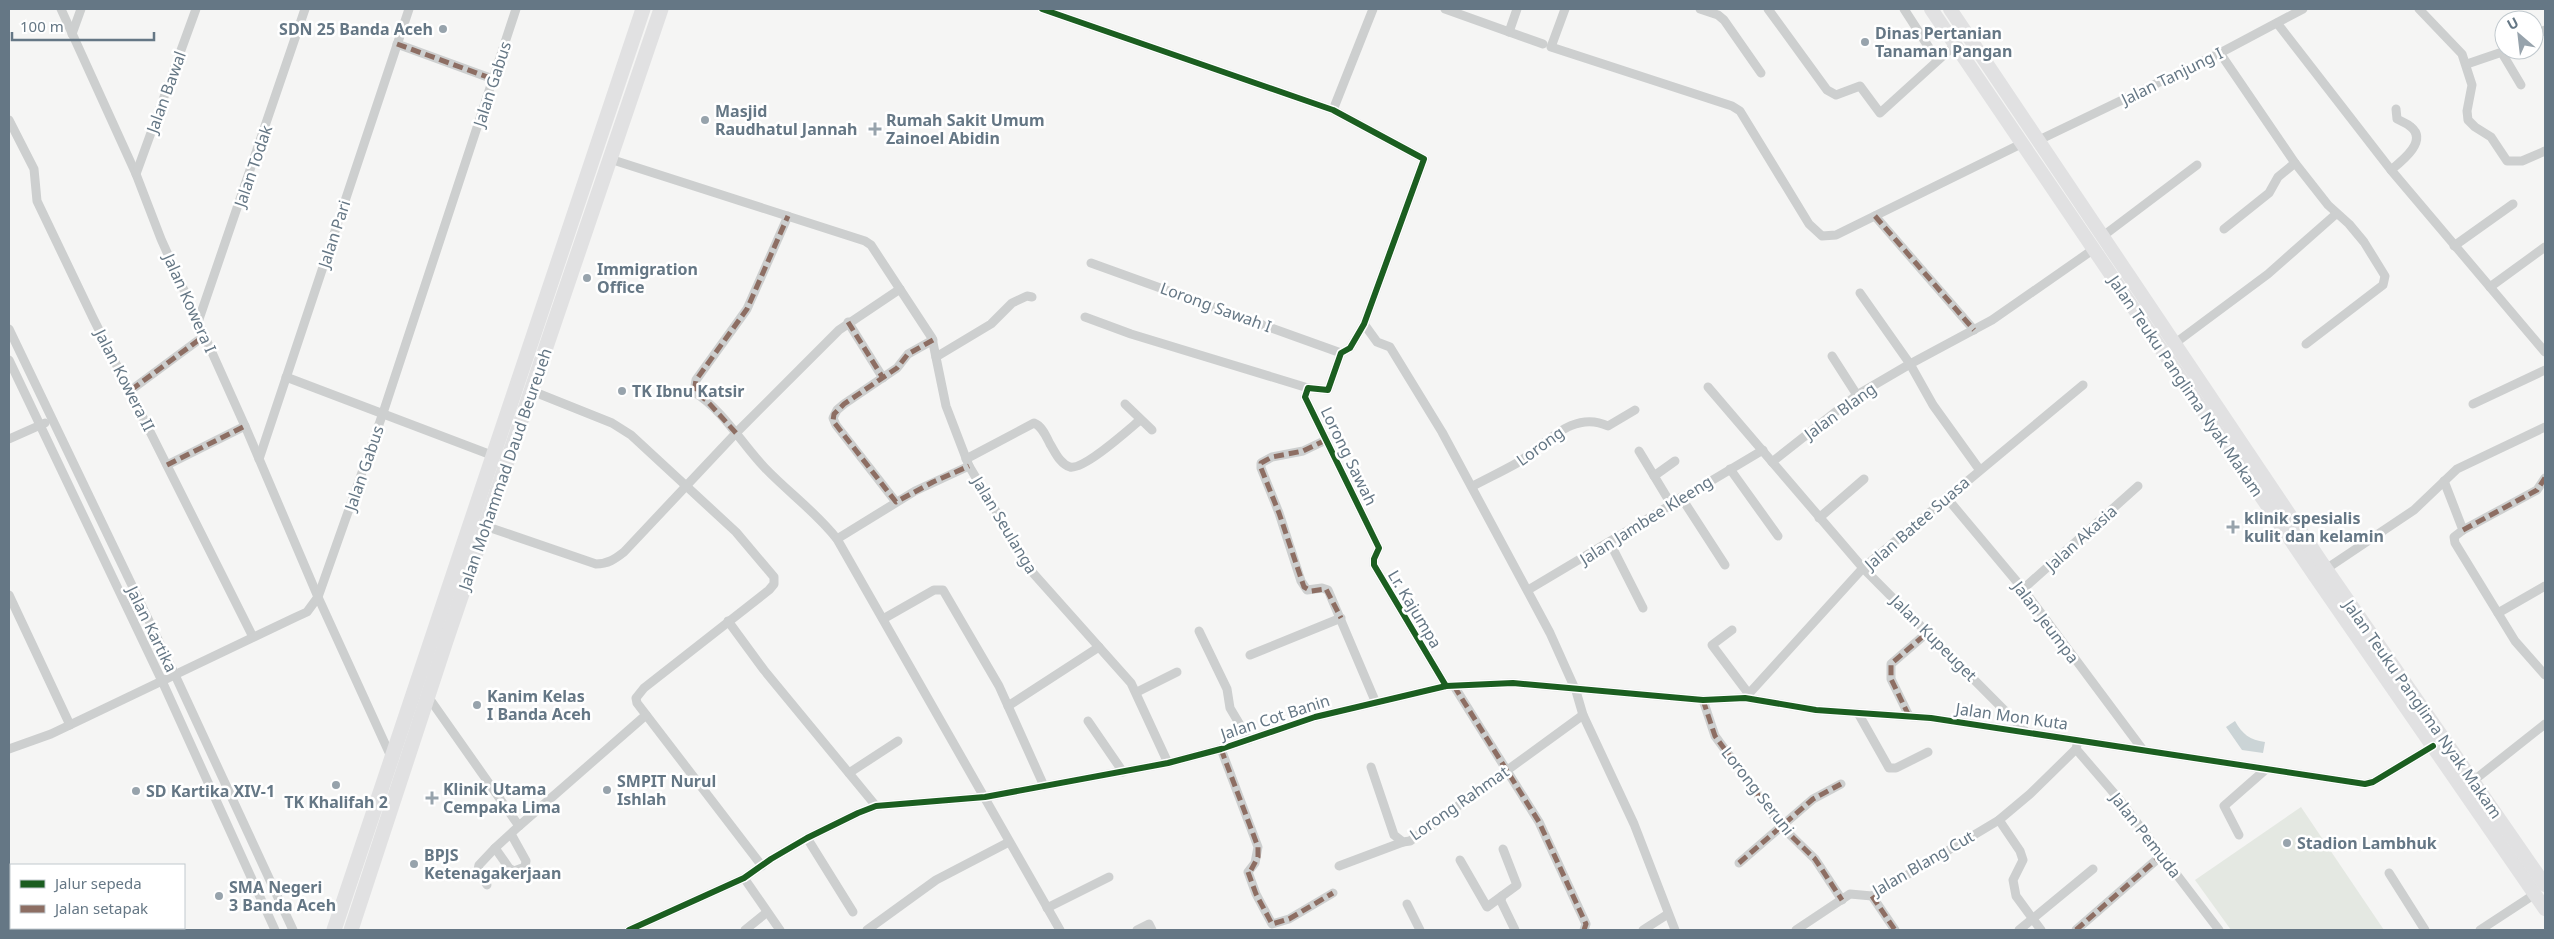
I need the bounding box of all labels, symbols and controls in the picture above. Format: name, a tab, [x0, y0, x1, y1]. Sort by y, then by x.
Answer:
scale bar	[12, 10, 155, 42]
north arrow	[2494, 10, 2544, 60]
text: U	[2504, 12, 2522, 34]
text: 100 m	[20, 16, 64, 36]
place label: SDN 25 Banda Aceh	[279, 18, 433, 40]
place label: Dinas Pertanian Tanaman Pangan	[1875, 22, 2012, 62]
marker: SDN 25 Banda Aceh	[437, 23, 449, 35]
marker: Dinas Pertanian Tanaman Pangan	[1859, 36, 1871, 48]
street label: Jalan Gabus	[467, 39, 516, 131]
street label: Jalan Tanjung I	[2116, 42, 2226, 111]
street label: Jalan Bawal	[140, 48, 191, 138]
place label: Masjid Raudhatul Jannah	[715, 100, 858, 140]
place label: Rumah Sakit Umum Zainoel Abidin	[886, 109, 1045, 149]
marker: Masjid Raudhatul Jannah	[699, 114, 711, 126]
street label: Jalan Todak	[228, 122, 277, 212]
marker: Rumah Sakit Umum Zainoel Abidin	[868, 122, 882, 136]
street label: Jalan Pari	[312, 197, 355, 273]
street label: Jalan Kowera I	[158, 248, 222, 356]
place label: Immigration Office	[597, 258, 698, 298]
street label: Jalan Teuku Panglima Nyak Makam	[2102, 269, 2269, 501]
marker: Immigration Office	[581, 272, 593, 284]
street label: Lorong Sawah I	[1157, 277, 1275, 337]
street label: Jalan Kowera II	[89, 323, 160, 435]
street label: Jalan Mohammad Daud Beureueh	[453, 345, 557, 595]
street label: Jalan Blang	[1798, 377, 1880, 446]
place label: TK Ibnu Katsir	[632, 380, 744, 402]
marker: TK Ibnu Katsir	[616, 385, 628, 397]
street label: Lorong Sawah	[1316, 403, 1382, 509]
street label: Lorong	[1512, 421, 1568, 471]
street label: Jalan Gabus	[339, 423, 389, 515]
street label: Jalan Seulanga	[966, 470, 1043, 578]
street label: Jalan Jambee Kleeng	[1574, 470, 1717, 571]
street label: Jalan Batee Suasa	[1858, 471, 1974, 576]
street label: Jalan Akasia	[2039, 500, 2121, 577]
place label: klinik spesialis kulit dan kelamin	[2244, 507, 2384, 547]
marker: klinik spesialis kulit dan kelamin	[2226, 520, 2240, 534]
street label: Lr. Kajumpa	[1383, 566, 1447, 652]
street label: Jalan Jeumpa	[2007, 575, 2084, 668]
street label: Jalan Kartika	[121, 580, 182, 676]
street label: Jalan Kupeuget	[1885, 589, 1982, 686]
street label: Jalan Teuku Panglima Nyak Makam	[2338, 594, 2507, 823]
place label: Kanim Kelas I Banda Aceh	[487, 685, 591, 725]
street label: Jalan Cot Banin	[1216, 689, 1332, 746]
street label: Jalan Mon Kuta	[1952, 697, 2070, 735]
marker: Kanim Kelas I Banda Aceh	[471, 699, 483, 711]
street label: Lorong Seruni	[1717, 742, 1799, 840]
street label: Lorong Rahmat	[1405, 760, 1513, 845]
place label: SMPIT Nurul Ishlah	[617, 770, 716, 810]
place label: Klinik Utama Cempaka Lima	[443, 778, 561, 818]
marker: TK Khalifah 2	[330, 779, 342, 791]
place label: SD Kartika XIV-1	[146, 780, 275, 802]
marker: SMPIT Nurul Ishlah	[601, 784, 613, 796]
marker: SD Kartika XIV-1	[130, 785, 142, 797]
street label: Jalan Pemuda	[2104, 786, 2186, 882]
place label: TK Khalifah 2	[284, 791, 388, 813]
marker: Klinik Utama Cempaka Lima	[425, 791, 439, 805]
street label: Jalan Blang Cut	[1867, 825, 1978, 902]
place label: Stadion Lambhuk	[2297, 832, 2437, 854]
marker: Stadion Lambhuk	[2281, 837, 2293, 849]
place label: BPJS Ketenagakerjaan	[424, 844, 561, 884]
marker: BPJS Ketenagakerjaan	[408, 858, 420, 870]
legend	[10, 864, 185, 929]
text: Jalur sepeda	[53, 873, 142, 893]
place label: SMA Negeri 3 Banda Aceh	[229, 876, 336, 916]
marker: SMA Negeri 3 Banda Aceh	[213, 890, 225, 902]
text: Jalan setapak	[53, 898, 148, 918]

